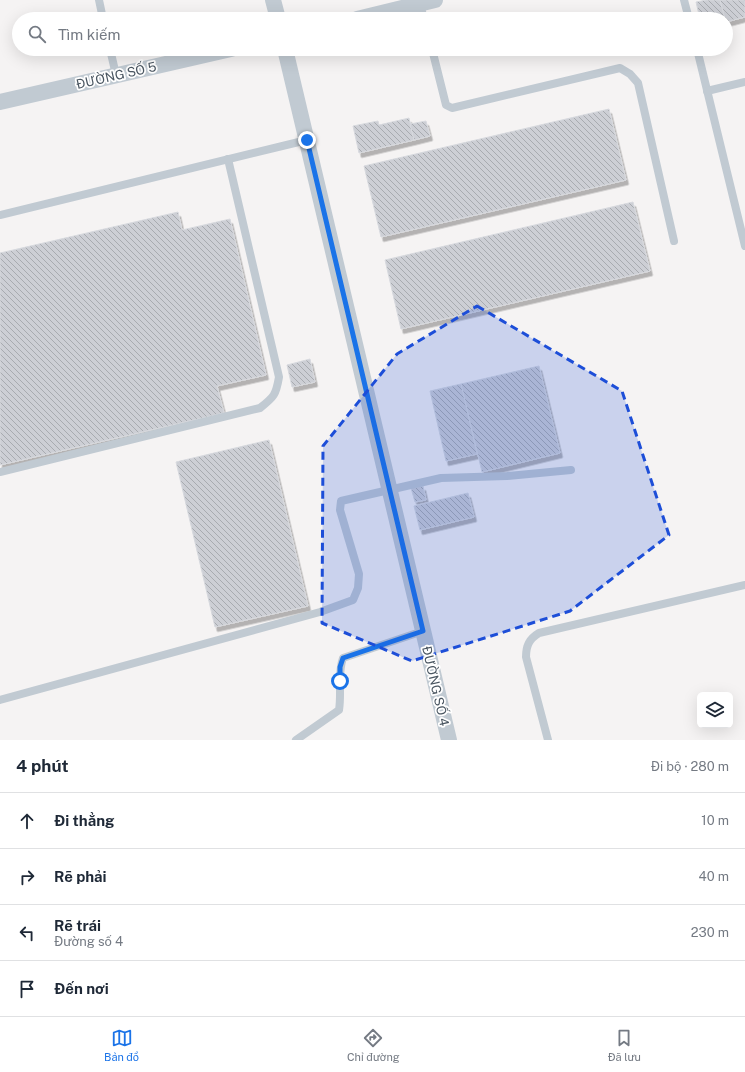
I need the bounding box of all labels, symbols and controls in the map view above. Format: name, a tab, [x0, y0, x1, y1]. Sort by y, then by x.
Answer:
search box	[12, 12, 733, 56]
icon: search	[26, 23, 48, 45]
text: Tìm kiếm	[58, 26, 120, 43]
street label: ĐƯỜNG SỐ 5	[74, 57, 158, 92]
route end	[298, 131, 316, 149]
street label: ĐƯỜNG SỐ 4	[419, 644, 454, 728]
route start	[331, 672, 349, 690]
map controls	[697, 692, 733, 728]
button: layers	[697, 692, 733, 728]
text: 4 phút	[16, 756, 69, 776]
text: Đi bộ · 280 m	[651, 759, 729, 774]
icon: ahead	[16, 810, 38, 832]
text: Đi thẳng	[54, 812, 115, 829]
text: 10 m	[701, 813, 729, 828]
icon: right	[16, 866, 38, 888]
text: Rẽ phải	[54, 868, 107, 885]
text: 40 m	[698, 869, 729, 884]
text: Rẽ trái	[54, 917, 101, 934]
icon: left	[16, 922, 38, 944]
text: 230 m	[691, 925, 729, 940]
text: Đường số 4	[54, 934, 123, 949]
icon: arrive	[16, 978, 38, 1000]
text: Đến nơi	[54, 980, 109, 997]
tab: Bản đồ	[104, 1027, 139, 1063]
tab: Chỉ đường	[347, 1027, 400, 1063]
tab: Đã lưu	[608, 1027, 641, 1063]

